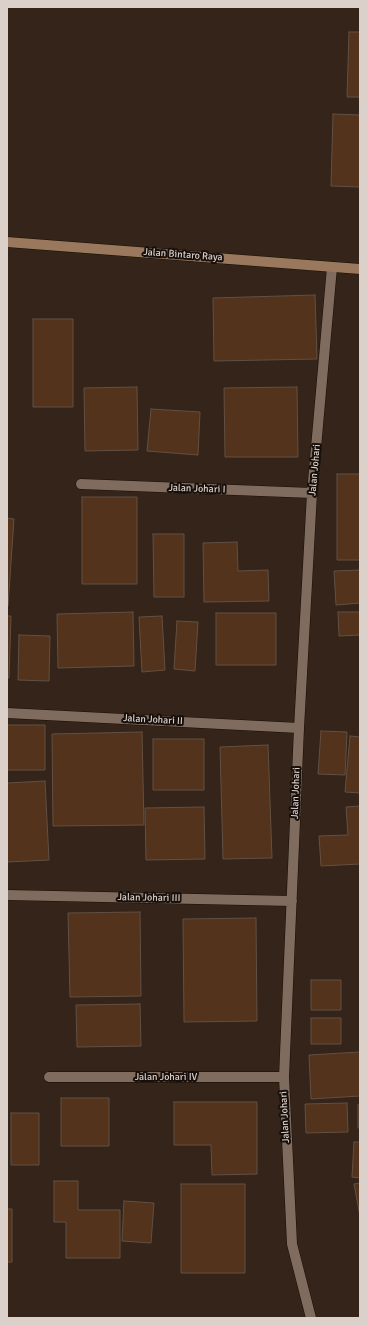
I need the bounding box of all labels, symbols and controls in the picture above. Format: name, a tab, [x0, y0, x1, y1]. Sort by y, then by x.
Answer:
street label: Jalan Bintaro Raya	[143, 246, 223, 264]
street label: Jalan Johari	[307, 444, 323, 496]
street label: Jalan Johari I	[168, 482, 226, 496]
street label: Jalan Johari II	[123, 712, 183, 728]
street label: Jalan Johari	[289, 767, 303, 819]
street label: Jalan Johari III	[118, 891, 180, 905]
street label: Jalan Johari IV	[135, 1071, 197, 1083]
street label: Jalan Johari	[278, 1091, 292, 1143]

